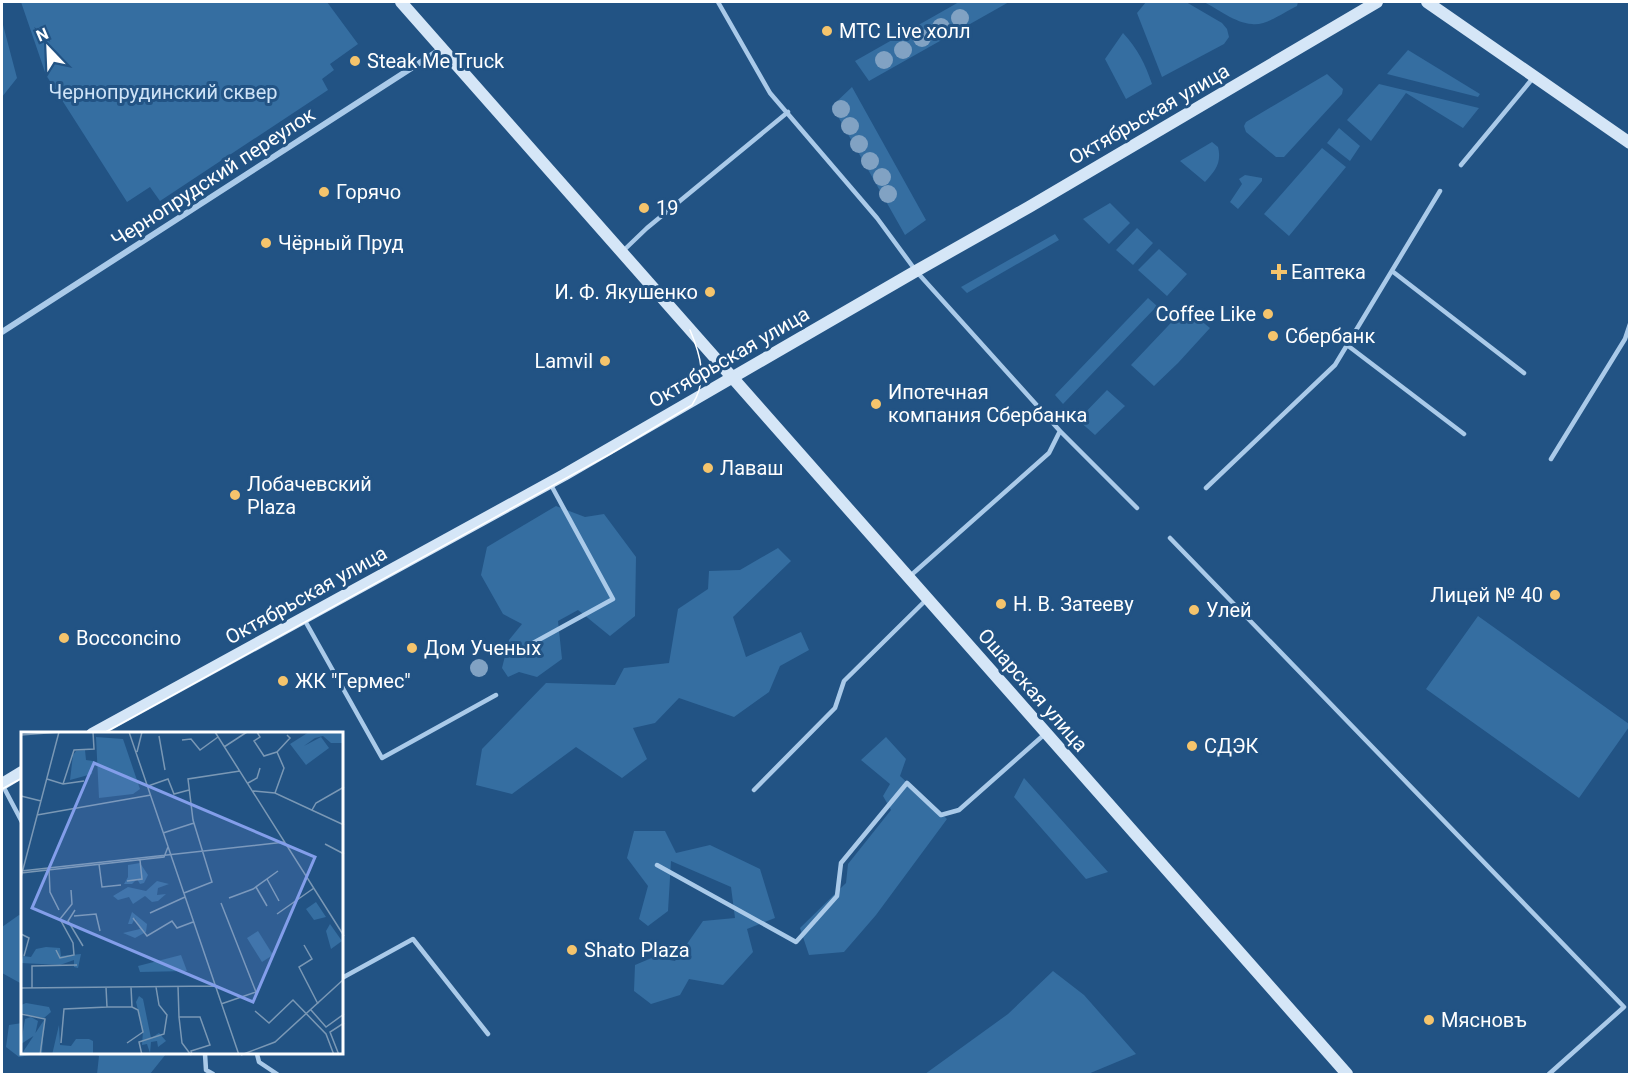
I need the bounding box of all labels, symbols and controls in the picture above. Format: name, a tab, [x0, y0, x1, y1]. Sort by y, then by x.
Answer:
north arrow	[18, 18, 78, 78]
place label: МТС Live холл	[839, 19, 971, 43]
text: N	[33, 24, 51, 46]
marker: МТС Live холл	[820, 24, 834, 38]
place label: Steak Me Truck	[367, 49, 505, 73]
marker: Steak Me Truck	[348, 54, 362, 68]
street label: Октябрьская улица	[1065, 58, 1233, 170]
park label: Чернопрудинский сквер	[48, 80, 278, 104]
street label: Чернопрудский переулок	[107, 102, 320, 252]
place label: Горячо	[336, 180, 401, 204]
marker: Горячо	[317, 185, 331, 199]
place label: 19	[656, 196, 678, 220]
marker: 19	[637, 201, 651, 215]
place label: Чёрный Пруд	[278, 231, 403, 255]
marker: Чёрный Пруд	[259, 236, 273, 250]
place label: Еаптека	[1291, 260, 1366, 284]
marker: Еаптека	[1272, 265, 1286, 279]
place label: И. Ф. Якушенко	[554, 280, 698, 304]
marker: И. Ф. Якушенко	[703, 285, 717, 299]
street label: Октябрьская улица	[645, 301, 813, 413]
place label: Coffee Like	[1156, 302, 1256, 326]
marker: Coffee Like	[1261, 307, 1275, 321]
place label: Сбербанк	[1285, 324, 1375, 348]
marker: Сбербанк	[1266, 329, 1280, 343]
place label: Lamvil	[534, 349, 593, 373]
marker: Lamvil	[598, 354, 612, 368]
place label: Ипотечная компания Сбербанка	[888, 380, 1087, 427]
marker: Ипотечная компания Сбербанка	[869, 397, 883, 411]
place label: Лаваш	[720, 456, 784, 480]
marker: Лаваш	[701, 461, 715, 475]
place label: Лобачевский Plaza	[247, 472, 372, 519]
marker: Лобачевский Plaza	[228, 488, 242, 502]
street label: Октябрьская улица	[221, 541, 391, 649]
place label: Лицей № 40	[1430, 583, 1543, 607]
marker: Лицей № 40	[1548, 588, 1562, 602]
place label: Н. В. Затееву	[1013, 592, 1134, 616]
marker: Н. В. Затееву	[994, 597, 1008, 611]
place label: Улей	[1206, 598, 1252, 622]
marker: Улей	[1187, 603, 1201, 617]
street label: Ошарская улица	[973, 624, 1093, 756]
place label: Bocconcino	[76, 626, 181, 650]
marker: Bocconcino	[57, 631, 71, 645]
place label: Дом Ученых	[424, 636, 541, 660]
marker: Дом Ученых	[405, 641, 419, 655]
place label: ЖК "Гермес"	[295, 669, 411, 693]
marker: ЖК "Гермес"	[276, 674, 290, 688]
inset map	[21, 732, 344, 1055]
place label: СДЭК	[1204, 734, 1259, 758]
marker: СДЭК	[1185, 739, 1199, 753]
place label: Shato Plaza	[584, 938, 690, 962]
marker: Shato Plaza	[565, 943, 579, 957]
place label: Мясновъ	[1441, 1008, 1527, 1032]
marker: Мясновъ	[1422, 1013, 1436, 1027]

